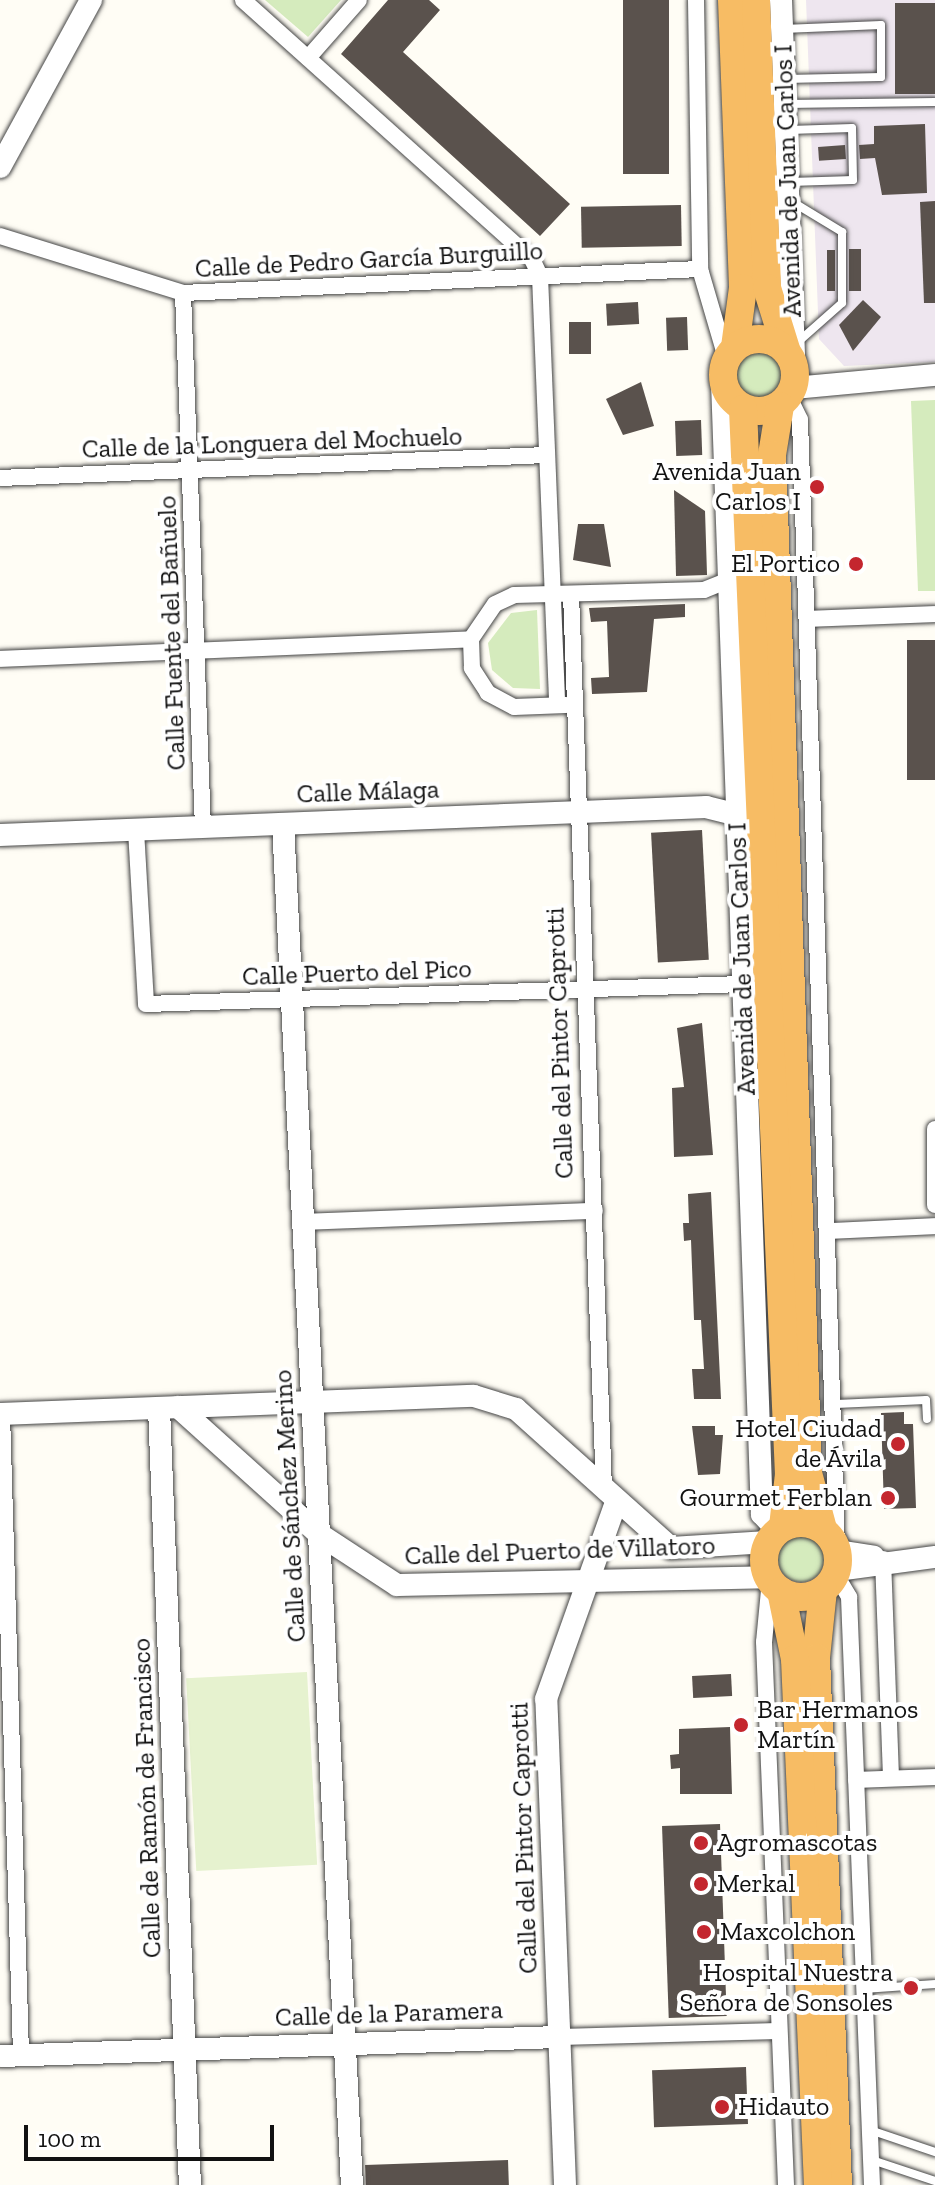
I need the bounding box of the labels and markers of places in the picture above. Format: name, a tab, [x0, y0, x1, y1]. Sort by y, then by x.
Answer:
place label: Avenida Juan Carlos I	[652, 456, 801, 518]
marker: Avenida Juan Carlos I	[808, 478, 826, 496]
place label: El Portico	[731, 548, 840, 580]
marker: El Portico	[847, 555, 865, 573]
place label: Hotel Ciudad de Ávila	[735, 1413, 882, 1474]
marker: Hotel Ciudad de Ávila	[889, 1435, 907, 1453]
place label: Gourmet Ferblan	[680, 1482, 872, 1514]
marker: Gourmet Ferblan	[879, 1489, 897, 1507]
place label: Bar Hermanos Martín	[757, 1694, 919, 1756]
marker: Bar Hermanos Martín	[732, 1716, 750, 1734]
place label: Agromascotas	[717, 1827, 877, 1859]
marker: Agromascotas	[692, 1834, 710, 1852]
place label: Merkal	[717, 1868, 795, 1900]
marker: Merkal	[692, 1875, 710, 1893]
place label: Maxcolchon	[720, 1916, 855, 1948]
marker: Maxcolchon	[695, 1923, 713, 1941]
place label: Hospital Nuestra Señora de Sonsoles	[680, 1957, 893, 2018]
marker: Hospital Nuestra Señora de Sonsoles	[900, 1977, 922, 1999]
place label: Hidauto	[738, 2091, 829, 2123]
marker: Hidauto	[713, 2098, 731, 2116]

